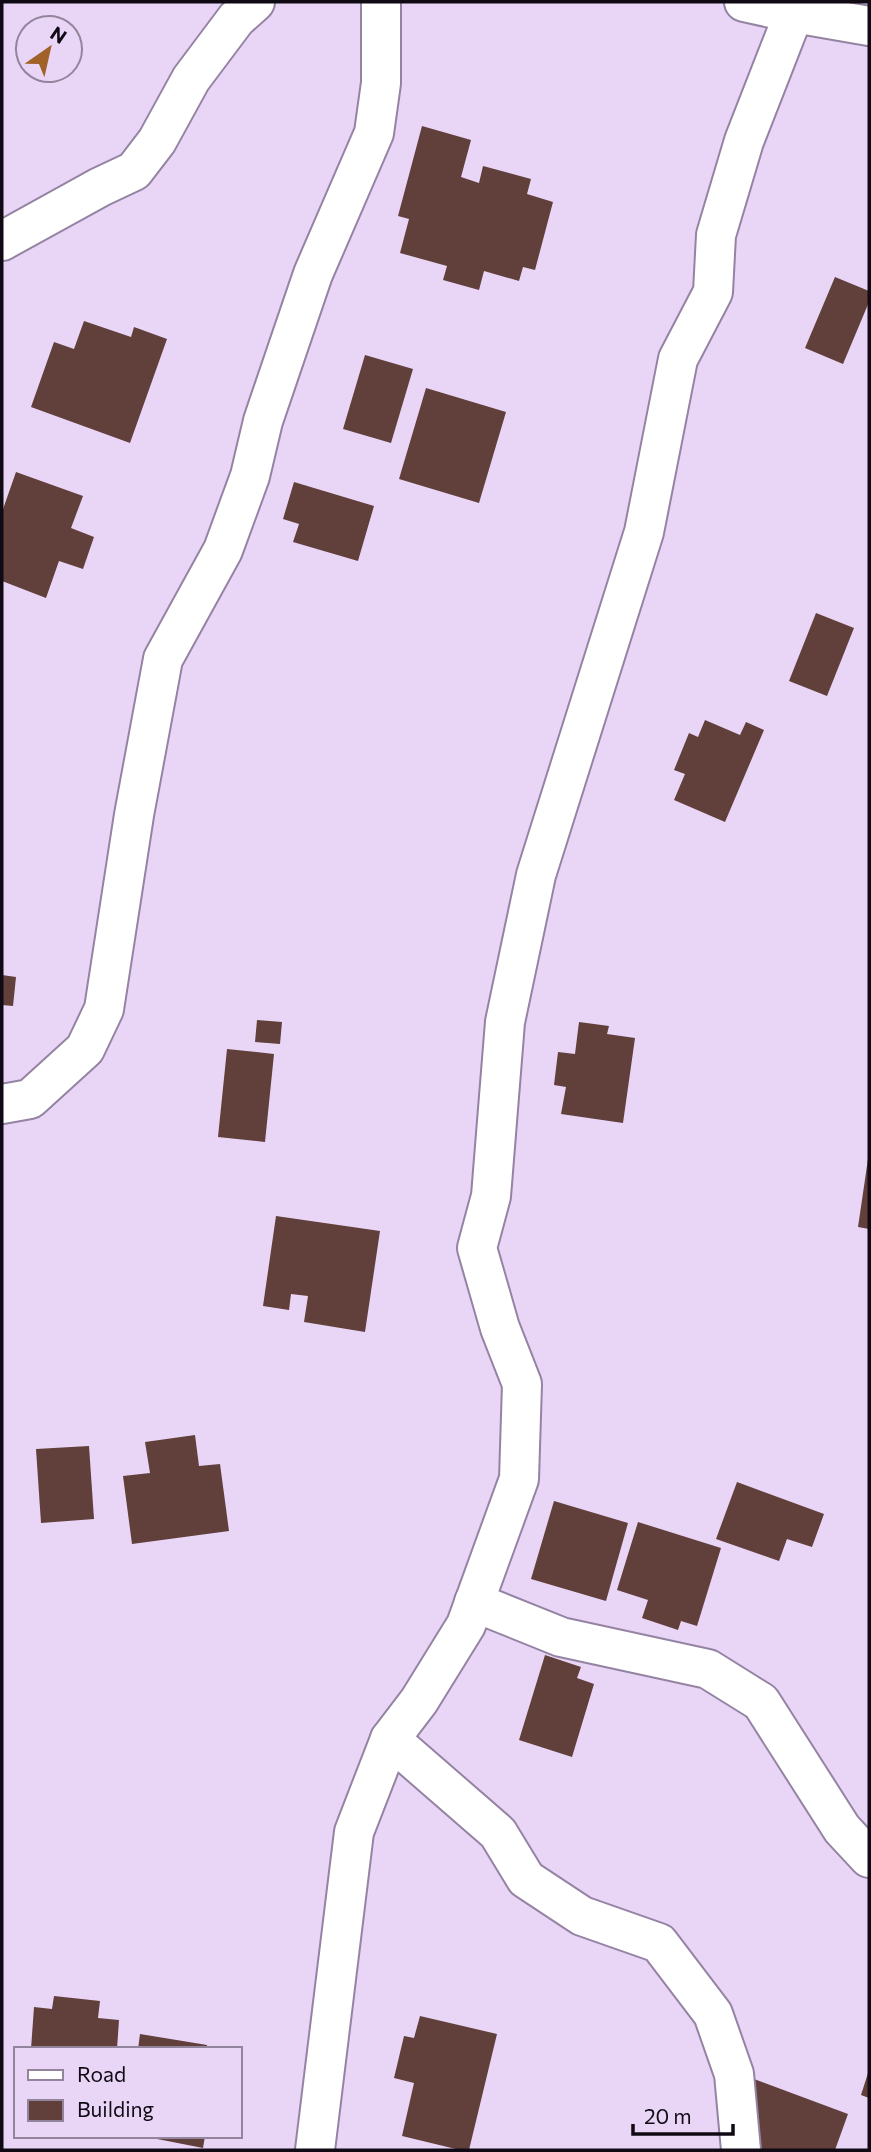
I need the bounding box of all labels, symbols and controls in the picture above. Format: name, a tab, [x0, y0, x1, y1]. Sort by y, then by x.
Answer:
north arrow	[14, 14, 84, 84]
text: N	[46, 21, 71, 48]
legend	[14, 2047, 242, 2138]
text: Road	[77, 2061, 126, 2086]
scale bar	[633, 2092, 733, 2136]
text: Building	[77, 2096, 154, 2121]
text: 20 m	[644, 2103, 692, 2128]

